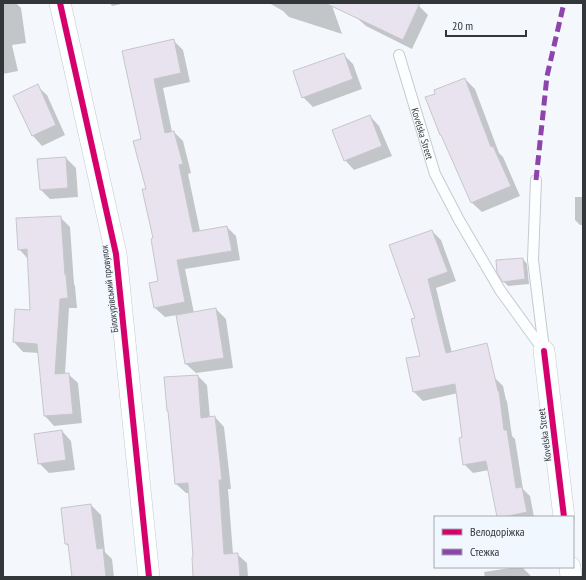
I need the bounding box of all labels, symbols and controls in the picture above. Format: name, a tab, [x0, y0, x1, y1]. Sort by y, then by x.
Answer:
scale bar	[446, 12, 526, 38]
text: 20 m	[452, 18, 473, 33]
street label: Kovelska Street	[408, 106, 436, 161]
street label: Білокурівський провулок	[98, 244, 121, 333]
street label: Kovelska Street	[535, 408, 554, 462]
legend	[434, 516, 574, 568]
text: Велодоріжка	[470, 524, 525, 539]
text: Стежка	[470, 544, 500, 559]

